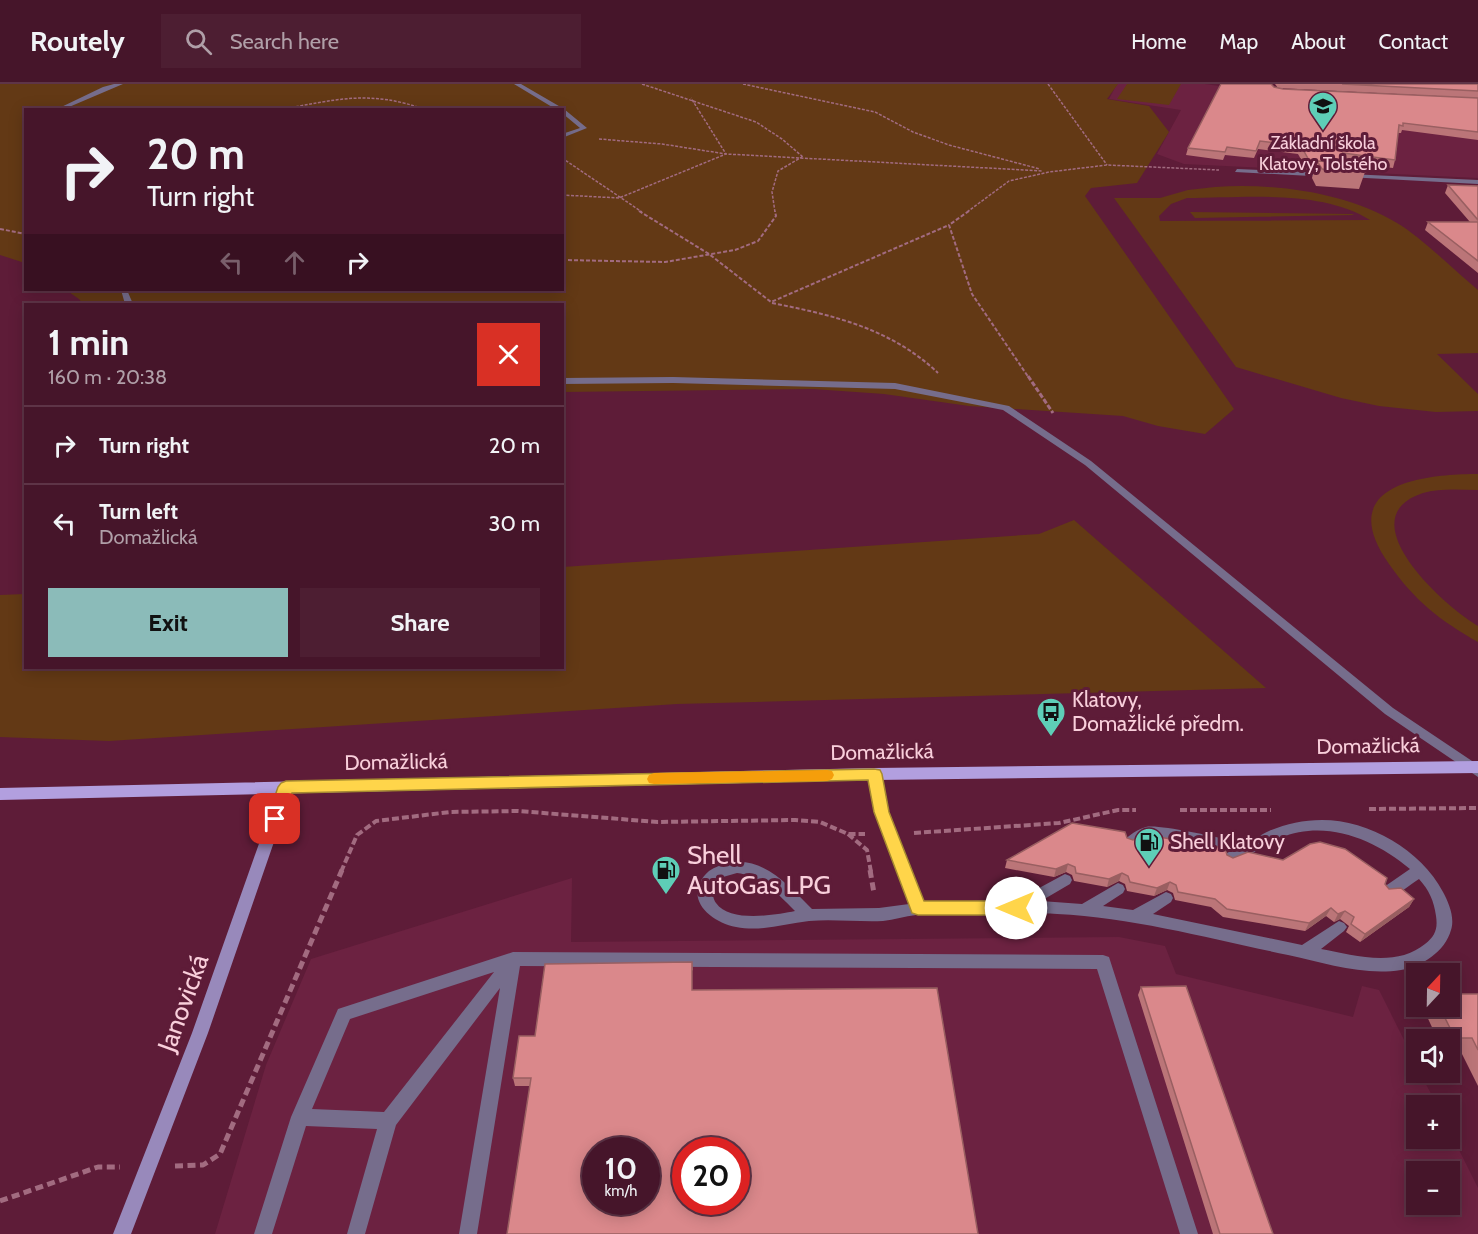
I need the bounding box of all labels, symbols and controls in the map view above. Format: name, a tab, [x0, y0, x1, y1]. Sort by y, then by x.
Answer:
search box	[161, 14, 581, 68]
text: Routely	[30, 24, 125, 58]
icon: search	[182, 25, 215, 58]
text: Search here	[230, 28, 339, 55]
text: Home	[1131, 29, 1187, 54]
text: Map	[1220, 29, 1258, 54]
text: About	[1291, 29, 1345, 54]
text: Contact	[1378, 29, 1448, 54]
school or university icon: Základní škola Klatovy, Tolstého	[1307, 90, 1339, 132]
text: 20 m	[147, 128, 245, 180]
icon: right	[48, 132, 126, 210]
place label: Základní škola Klatovy, Tolstého	[1259, 132, 1387, 175]
text: Turn right	[147, 180, 254, 213]
icon: left	[215, 246, 248, 279]
icon: ahead	[278, 246, 311, 279]
icon: right	[341, 246, 374, 279]
text: 1 min	[48, 320, 129, 364]
button: close	[477, 323, 540, 386]
text: 160 m · 20:38	[48, 365, 167, 389]
icon: right	[48, 429, 81, 462]
text: Turn right	[99, 432, 189, 459]
text: 20 m	[489, 432, 540, 459]
text: Turn left	[99, 498, 178, 525]
icon: left	[48, 507, 81, 540]
text: 30 m	[488, 510, 540, 537]
text: Domažlická	[99, 525, 197, 549]
button: Exit	[48, 588, 288, 657]
button: Share	[300, 588, 540, 657]
place label: Klatovy, Domažlické předm.	[1072, 687, 1244, 736]
bus stop icon: Klatovy, Domažlické předm.	[1035, 696, 1067, 738]
street label: Domažlická	[1316, 732, 1420, 759]
street label: Domažlická	[830, 738, 934, 765]
street label: Domažlická	[344, 748, 448, 775]
pin	[249, 793, 300, 844]
icon: arrive	[258, 802, 291, 835]
fuel station icon: Shell Klatovy	[1133, 826, 1165, 868]
place label: Shell Klatovy	[1170, 829, 1285, 854]
place label: Shell AutoGas LPG	[687, 839, 831, 901]
fuel station icon: Shell AutoGas LPG	[650, 854, 682, 896]
position arrow	[984, 876, 1048, 940]
street label: Janovická	[150, 949, 216, 1057]
north arrow	[1406, 963, 1460, 1017]
map controls	[1406, 963, 1460, 1215]
button: sound	[1406, 1029, 1460, 1083]
button: +	[1406, 1095, 1460, 1149]
speed limit sign: 20	[672, 1137, 750, 1215]
text: 10	[605, 1150, 637, 1187]
button: −	[1406, 1161, 1460, 1215]
text: km/h	[605, 1182, 637, 1200]

